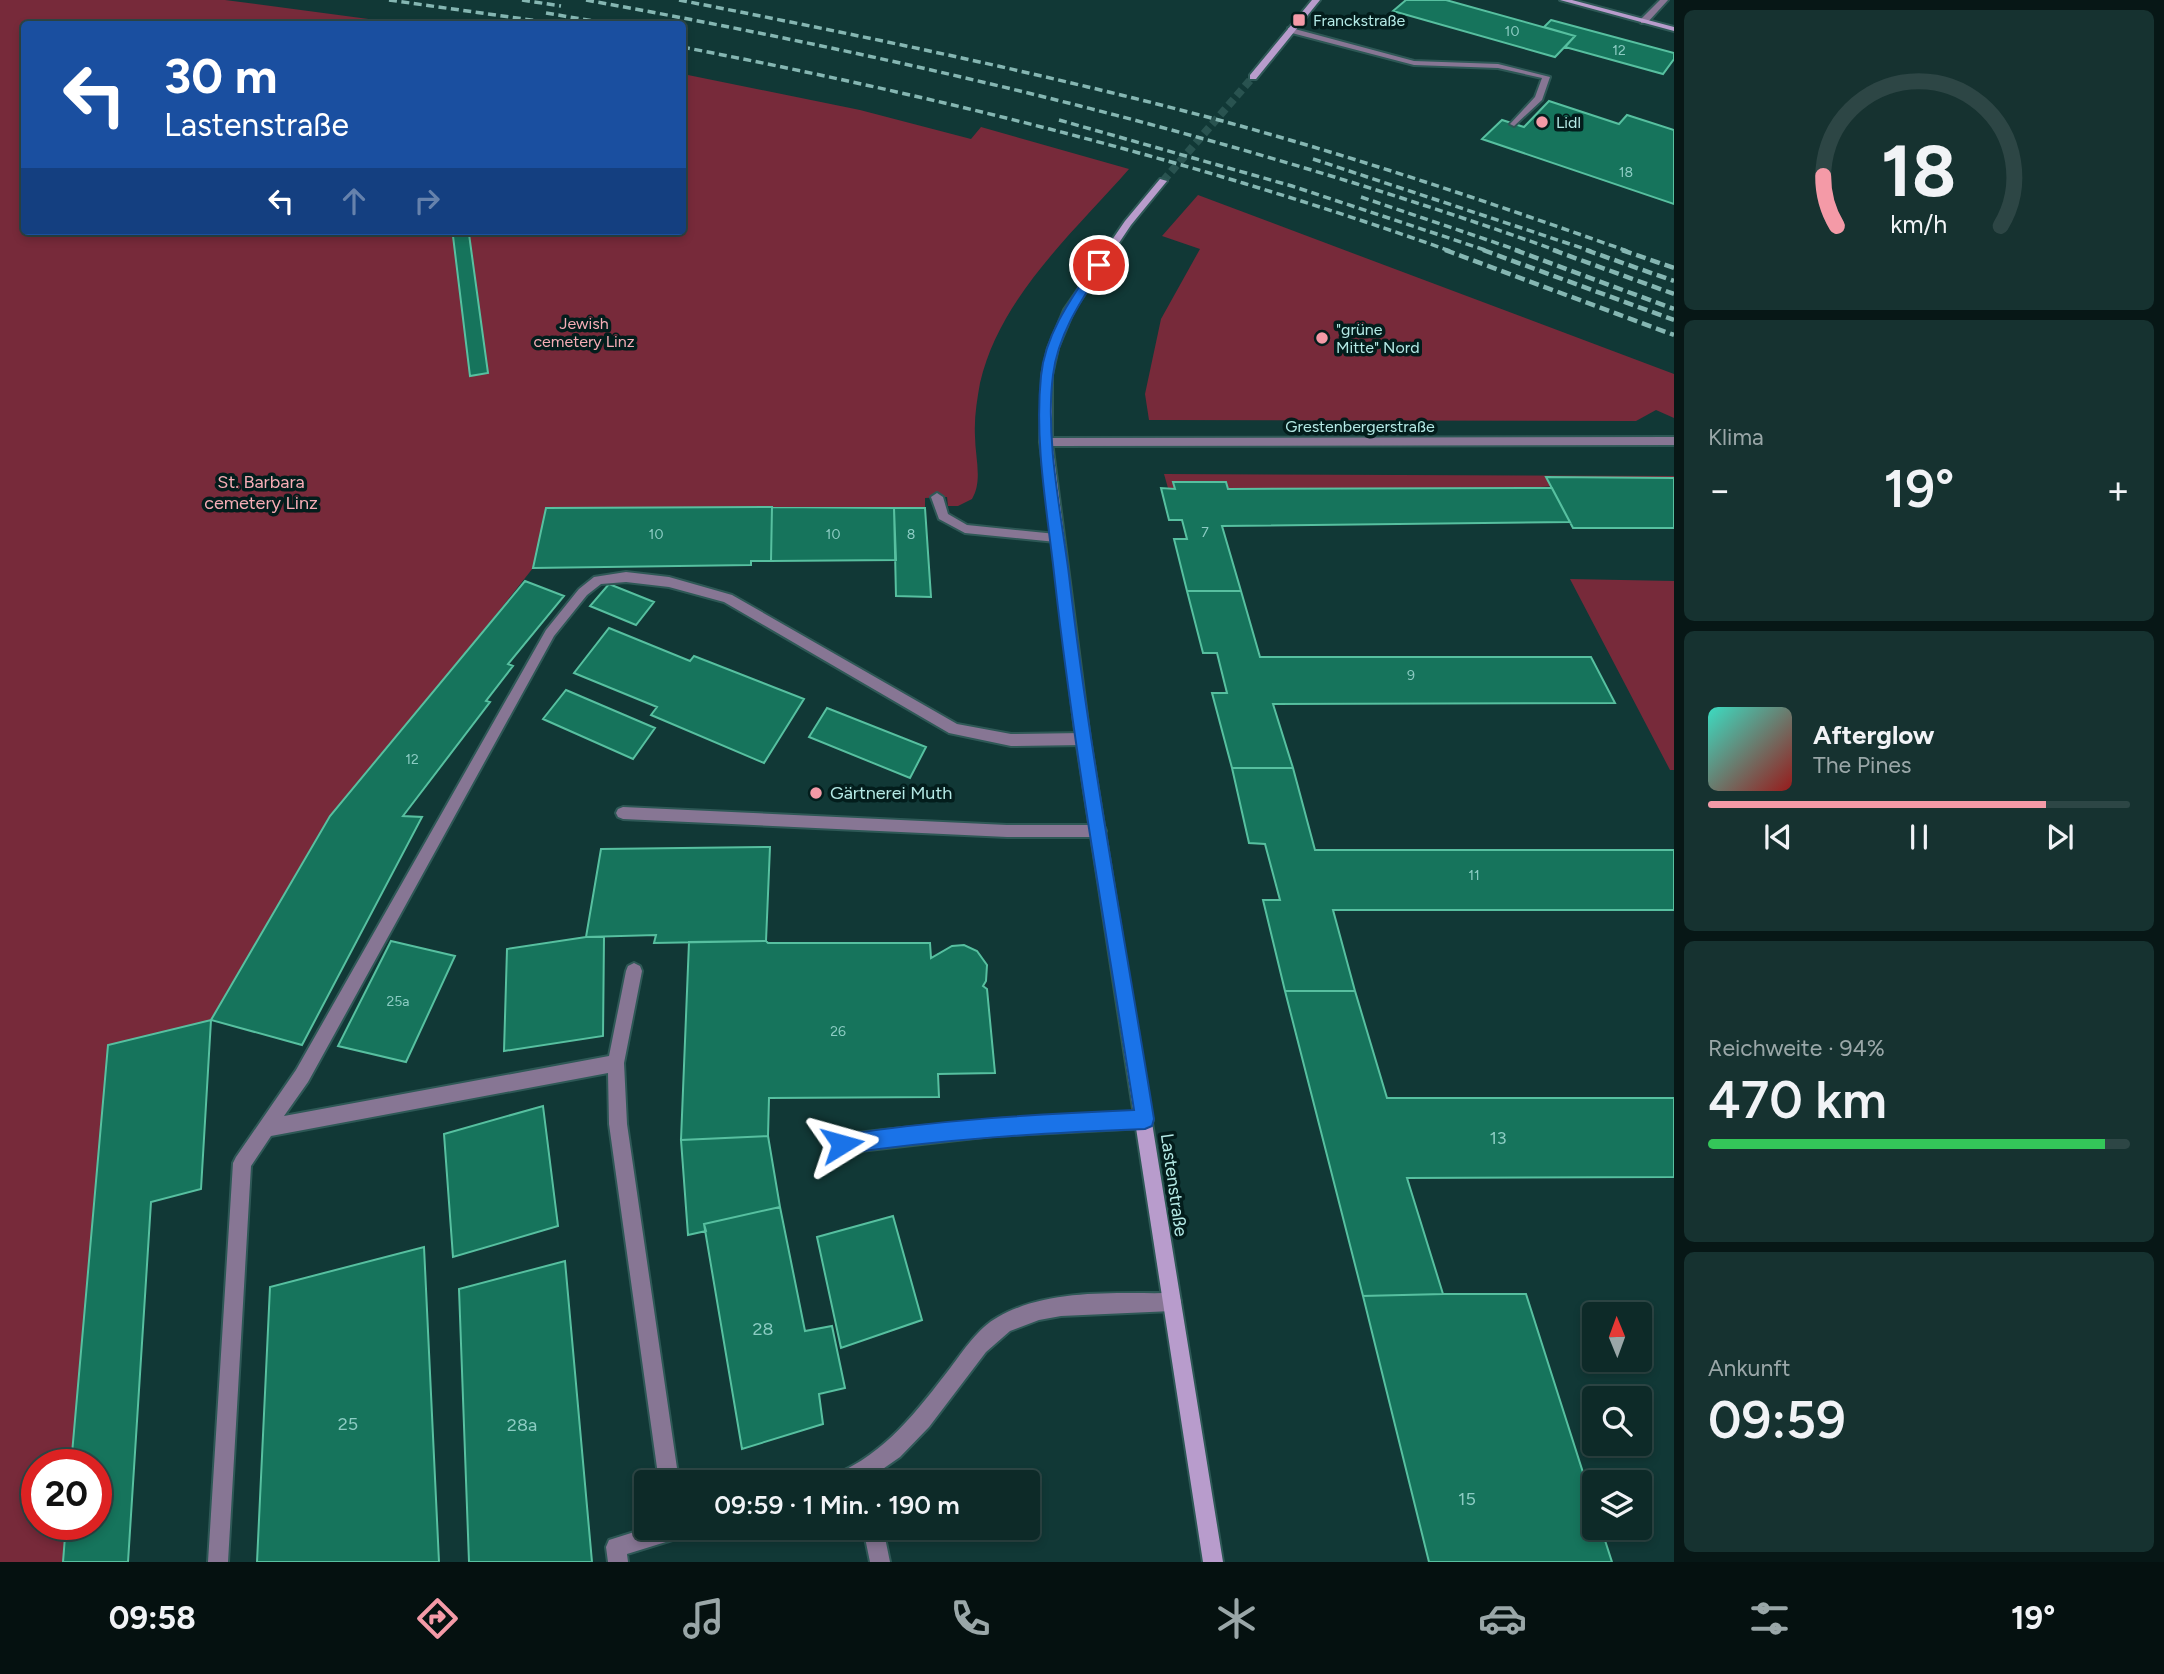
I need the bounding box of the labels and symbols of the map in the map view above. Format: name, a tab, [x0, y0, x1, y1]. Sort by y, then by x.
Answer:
place label: Franckstraße	[1313, 11, 1406, 30]
marker: Franckstraße	[1291, 12, 1307, 28]
house number: 10	[1505, 23, 1519, 40]
house number: 12	[1612, 42, 1626, 59]
place label: Lidl	[1556, 113, 1581, 132]
marker: Lidl	[1534, 114, 1550, 130]
house number: 18	[1619, 164, 1633, 181]
pin	[1069, 235, 1129, 295]
park label: Jewish cemetery Linz	[533, 314, 635, 351]
place label: "grüne Mitte" Nord	[1336, 320, 1420, 357]
marker: "grüne Mitte" Nord	[1314, 330, 1330, 346]
street label: Grestenbergerstraße	[1285, 417, 1435, 436]
park label: St. Barbara cemetery Linz	[204, 471, 318, 514]
house number: 7	[1201, 524, 1209, 541]
house number: 10	[649, 526, 663, 543]
house number: 10	[826, 526, 840, 543]
house number: 8	[907, 526, 915, 543]
house number: 9	[1407, 667, 1415, 684]
house number: 12	[405, 751, 419, 768]
place label: Gärtnerei Muth	[830, 782, 952, 804]
marker: Gärtnerei Muth	[808, 785, 824, 801]
house number: 11	[1468, 867, 1480, 884]
house number: 25a	[386, 993, 410, 1010]
house number: 26	[830, 1023, 846, 1040]
position arrow	[805, 1107, 879, 1181]
house number: 13	[1489, 1127, 1507, 1149]
street label: Lastenstraße	[1156, 1132, 1192, 1238]
north arrow	[1582, 1302, 1652, 1372]
house number: 28	[752, 1318, 774, 1340]
house number: 25	[338, 1413, 358, 1435]
house number: 28a	[507, 1414, 537, 1436]
speed limit sign: 20	[21, 1449, 112, 1540]
house number: 15	[1458, 1488, 1476, 1510]

